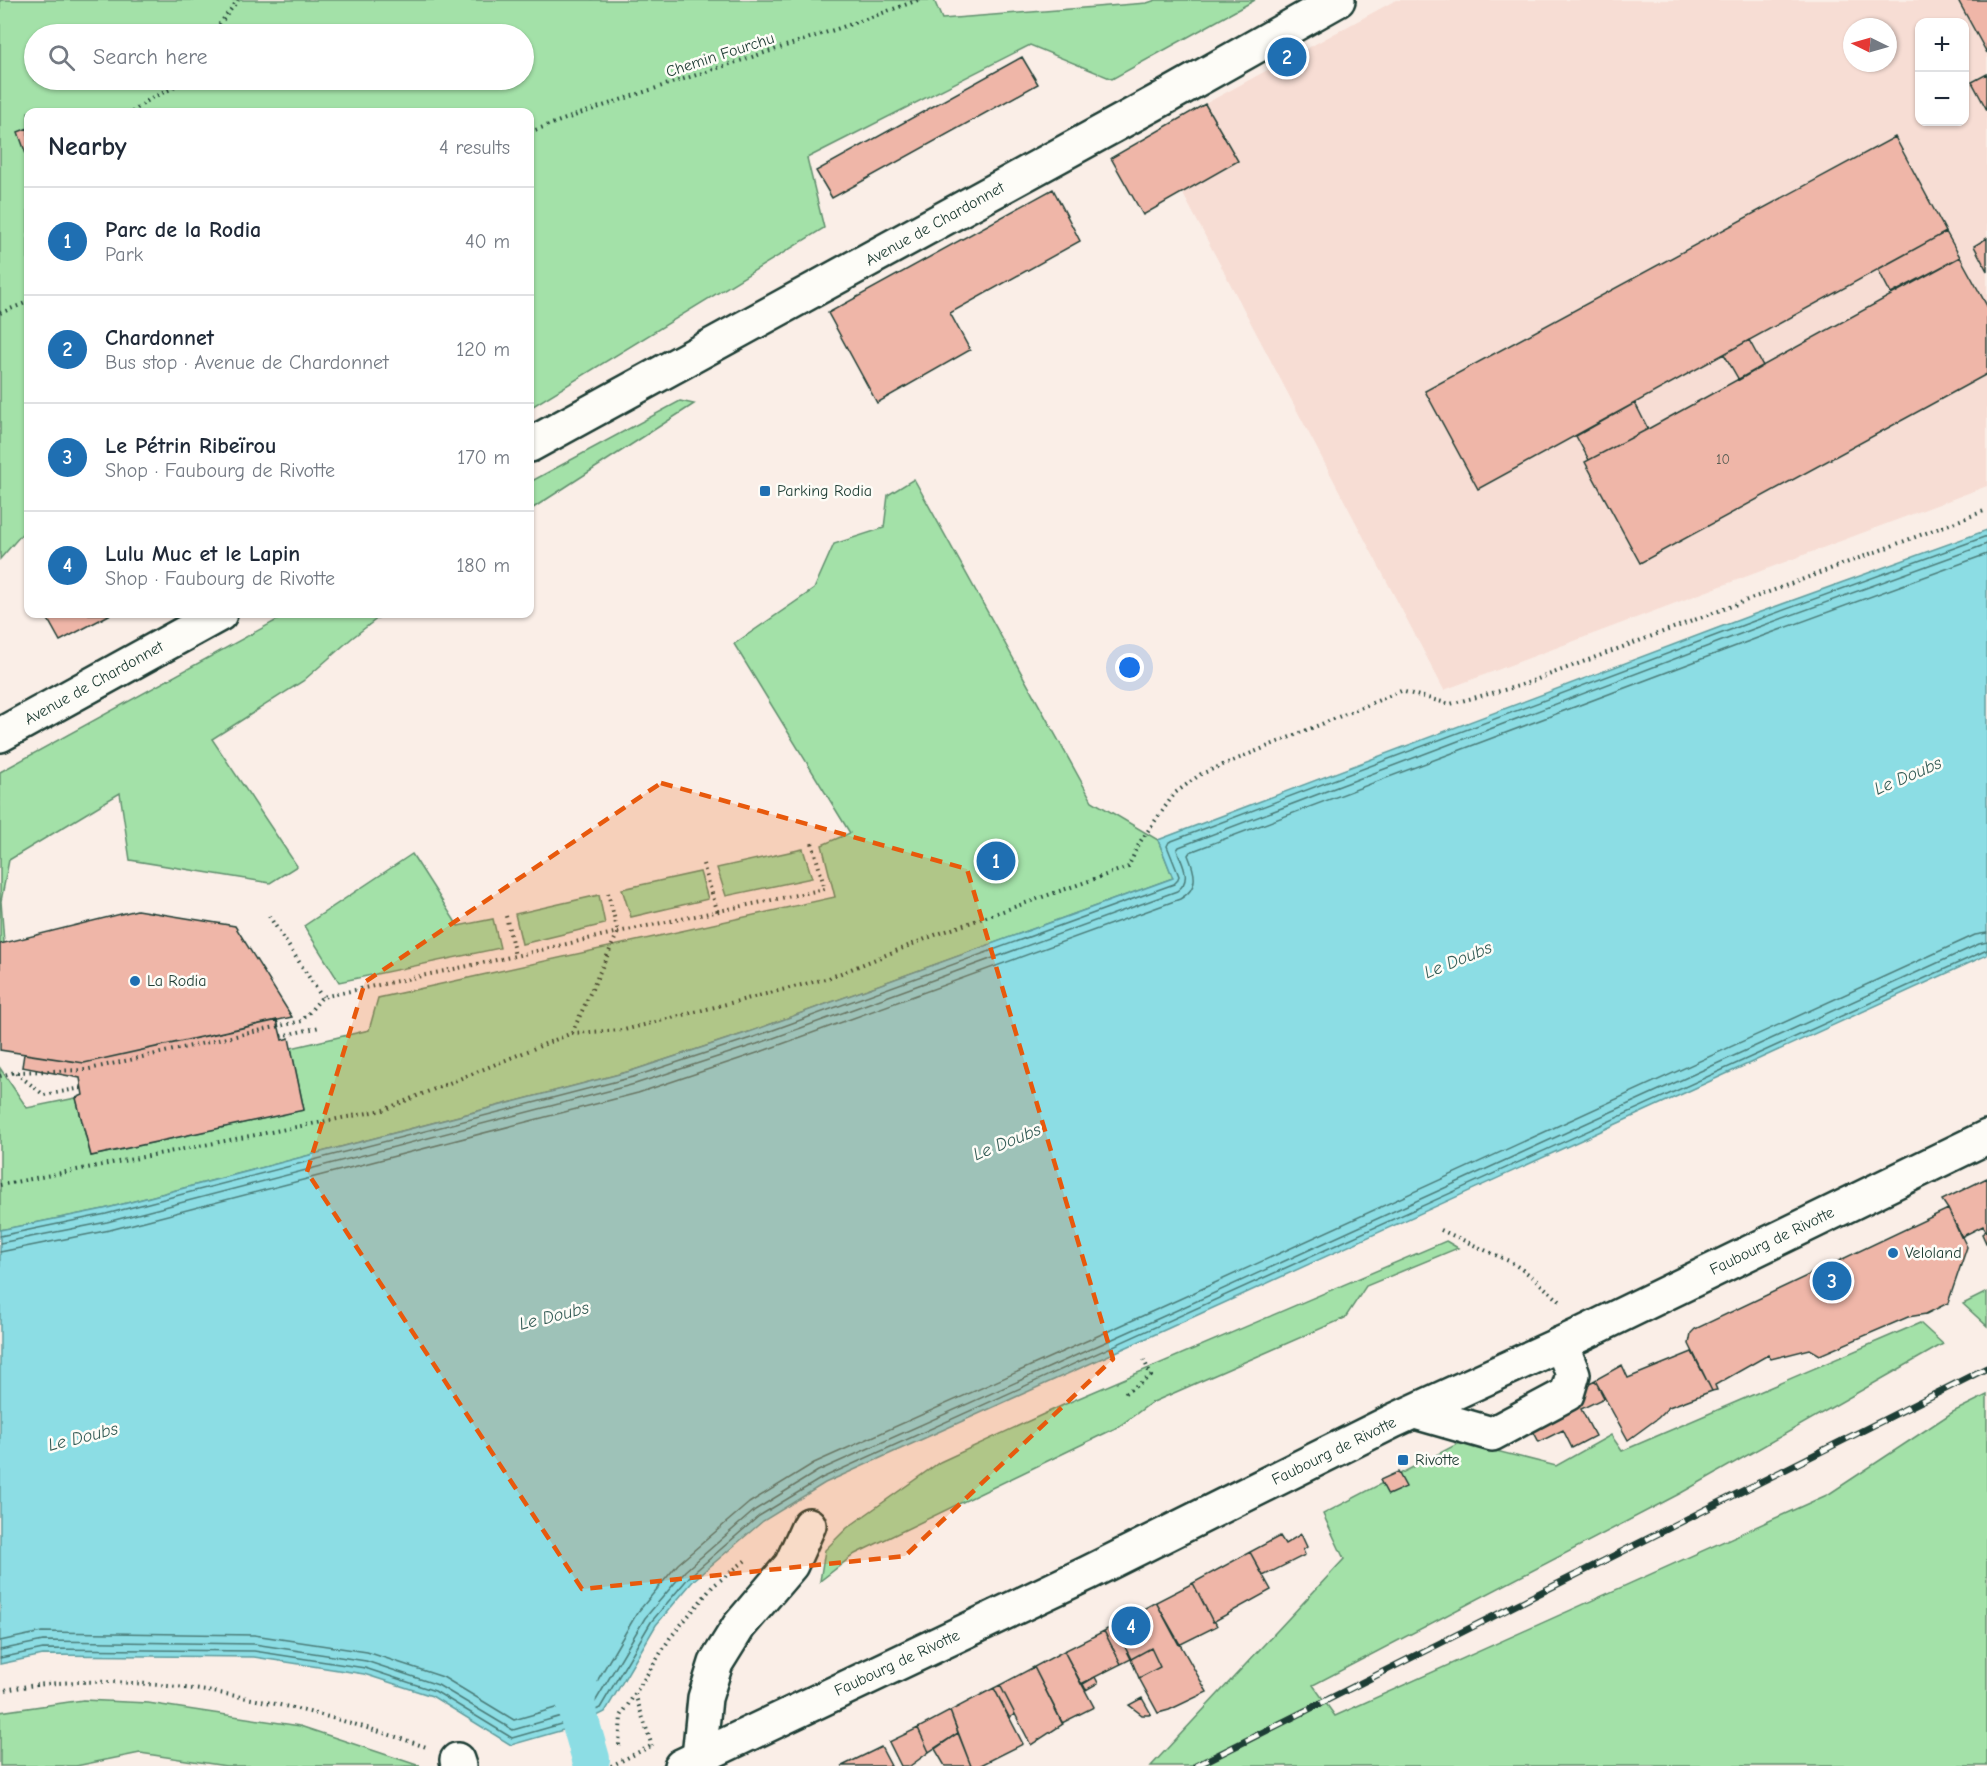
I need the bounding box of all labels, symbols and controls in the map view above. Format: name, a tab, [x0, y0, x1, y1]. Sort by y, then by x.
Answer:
north arrow	[1843, 18, 1897, 72]
map controls	[1915, 18, 1969, 126]
button: +	[1915, 18, 1969, 72]
search box	[24, 24, 534, 90]
street label: Chemin Fourchu	[664, 29, 776, 81]
pin: 2	[1268, 34, 1306, 80]
icon: search	[45, 41, 78, 74]
text: Search here	[93, 44, 208, 70]
button: −	[1915, 72, 1969, 126]
text: Nearby	[48, 132, 127, 162]
text: 4 results	[439, 136, 510, 159]
street label: Avenue de Chardonnet	[863, 178, 1008, 270]
text: Parc de la Rodia	[105, 217, 261, 243]
text: 1	[64, 230, 71, 253]
text: 40 m	[465, 230, 510, 253]
text: Park	[105, 243, 143, 266]
text: Chardonnet	[105, 325, 214, 351]
text: 2	[63, 338, 72, 361]
text: 120 m	[456, 338, 510, 361]
text: Bus stop · Avenue de Chardonnet	[105, 351, 389, 374]
text: Le Pétrin Ribeïrou	[105, 433, 276, 459]
text: 3	[63, 446, 72, 469]
text: 170 m	[457, 446, 510, 469]
house number: 10	[1716, 451, 1730, 468]
text: Shop · Faubourg de Rivotte	[105, 459, 335, 482]
place label: Parking Rodia	[777, 482, 872, 500]
marker: Parking Rodia	[758, 484, 772, 498]
text: Lulu Muc et le Lapin	[105, 541, 300, 567]
text: 4	[63, 554, 72, 577]
text: 180 m	[456, 554, 510, 577]
text: Shop · Faubourg de Rivotte	[105, 567, 335, 590]
street label: Avenue de Chardonnet	[22, 637, 167, 729]
your location	[1115, 653, 1144, 682]
water label: Le Doubs	[1871, 752, 1945, 800]
pin: 1	[976, 838, 1016, 884]
water label: Le Doubs	[1421, 937, 1495, 983]
place label: La Rodia	[147, 972, 207, 990]
marker: La Rodia	[128, 974, 142, 988]
water label: Le Doubs	[970, 1119, 1044, 1165]
street label: Faubourg de Rivotte	[1707, 1203, 1837, 1279]
place label: Veloland	[1905, 1244, 1962, 1262]
marker: Veloland	[1886, 1246, 1900, 1260]
pin: 3	[1812, 1258, 1852, 1304]
water label: Le Doubs	[517, 1297, 592, 1335]
street label: Faubourg de Rivotte	[1269, 1413, 1399, 1489]
water label: Le Doubs	[46, 1418, 121, 1456]
place label: Rivotte	[1415, 1451, 1460, 1469]
marker: Rivotte	[1396, 1453, 1410, 1467]
pin: 4	[1112, 1604, 1150, 1648]
street label: Faubourg de Rivotte	[832, 1626, 962, 1700]

